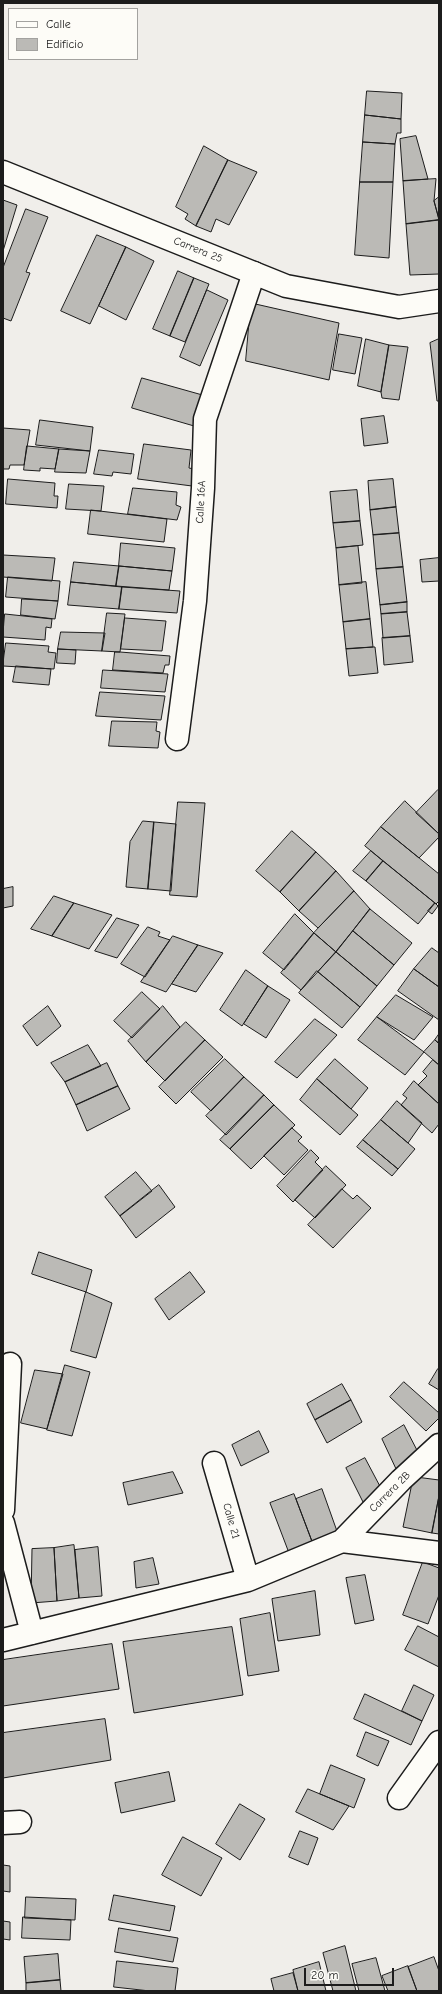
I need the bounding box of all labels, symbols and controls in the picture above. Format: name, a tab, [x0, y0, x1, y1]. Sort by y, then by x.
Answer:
legend	[8, 8, 138, 60]
text: Calle	[46, 17, 71, 31]
text: Edificio	[46, 37, 83, 51]
street label: Carrera 25	[172, 234, 224, 266]
street label: Calle 16A	[193, 480, 209, 524]
street label: Carrera 2B	[367, 1469, 413, 1515]
street label: Calle 21	[220, 1502, 242, 1540]
scale bar	[306, 1960, 396, 1986]
text: 20 m	[311, 1968, 339, 1982]

